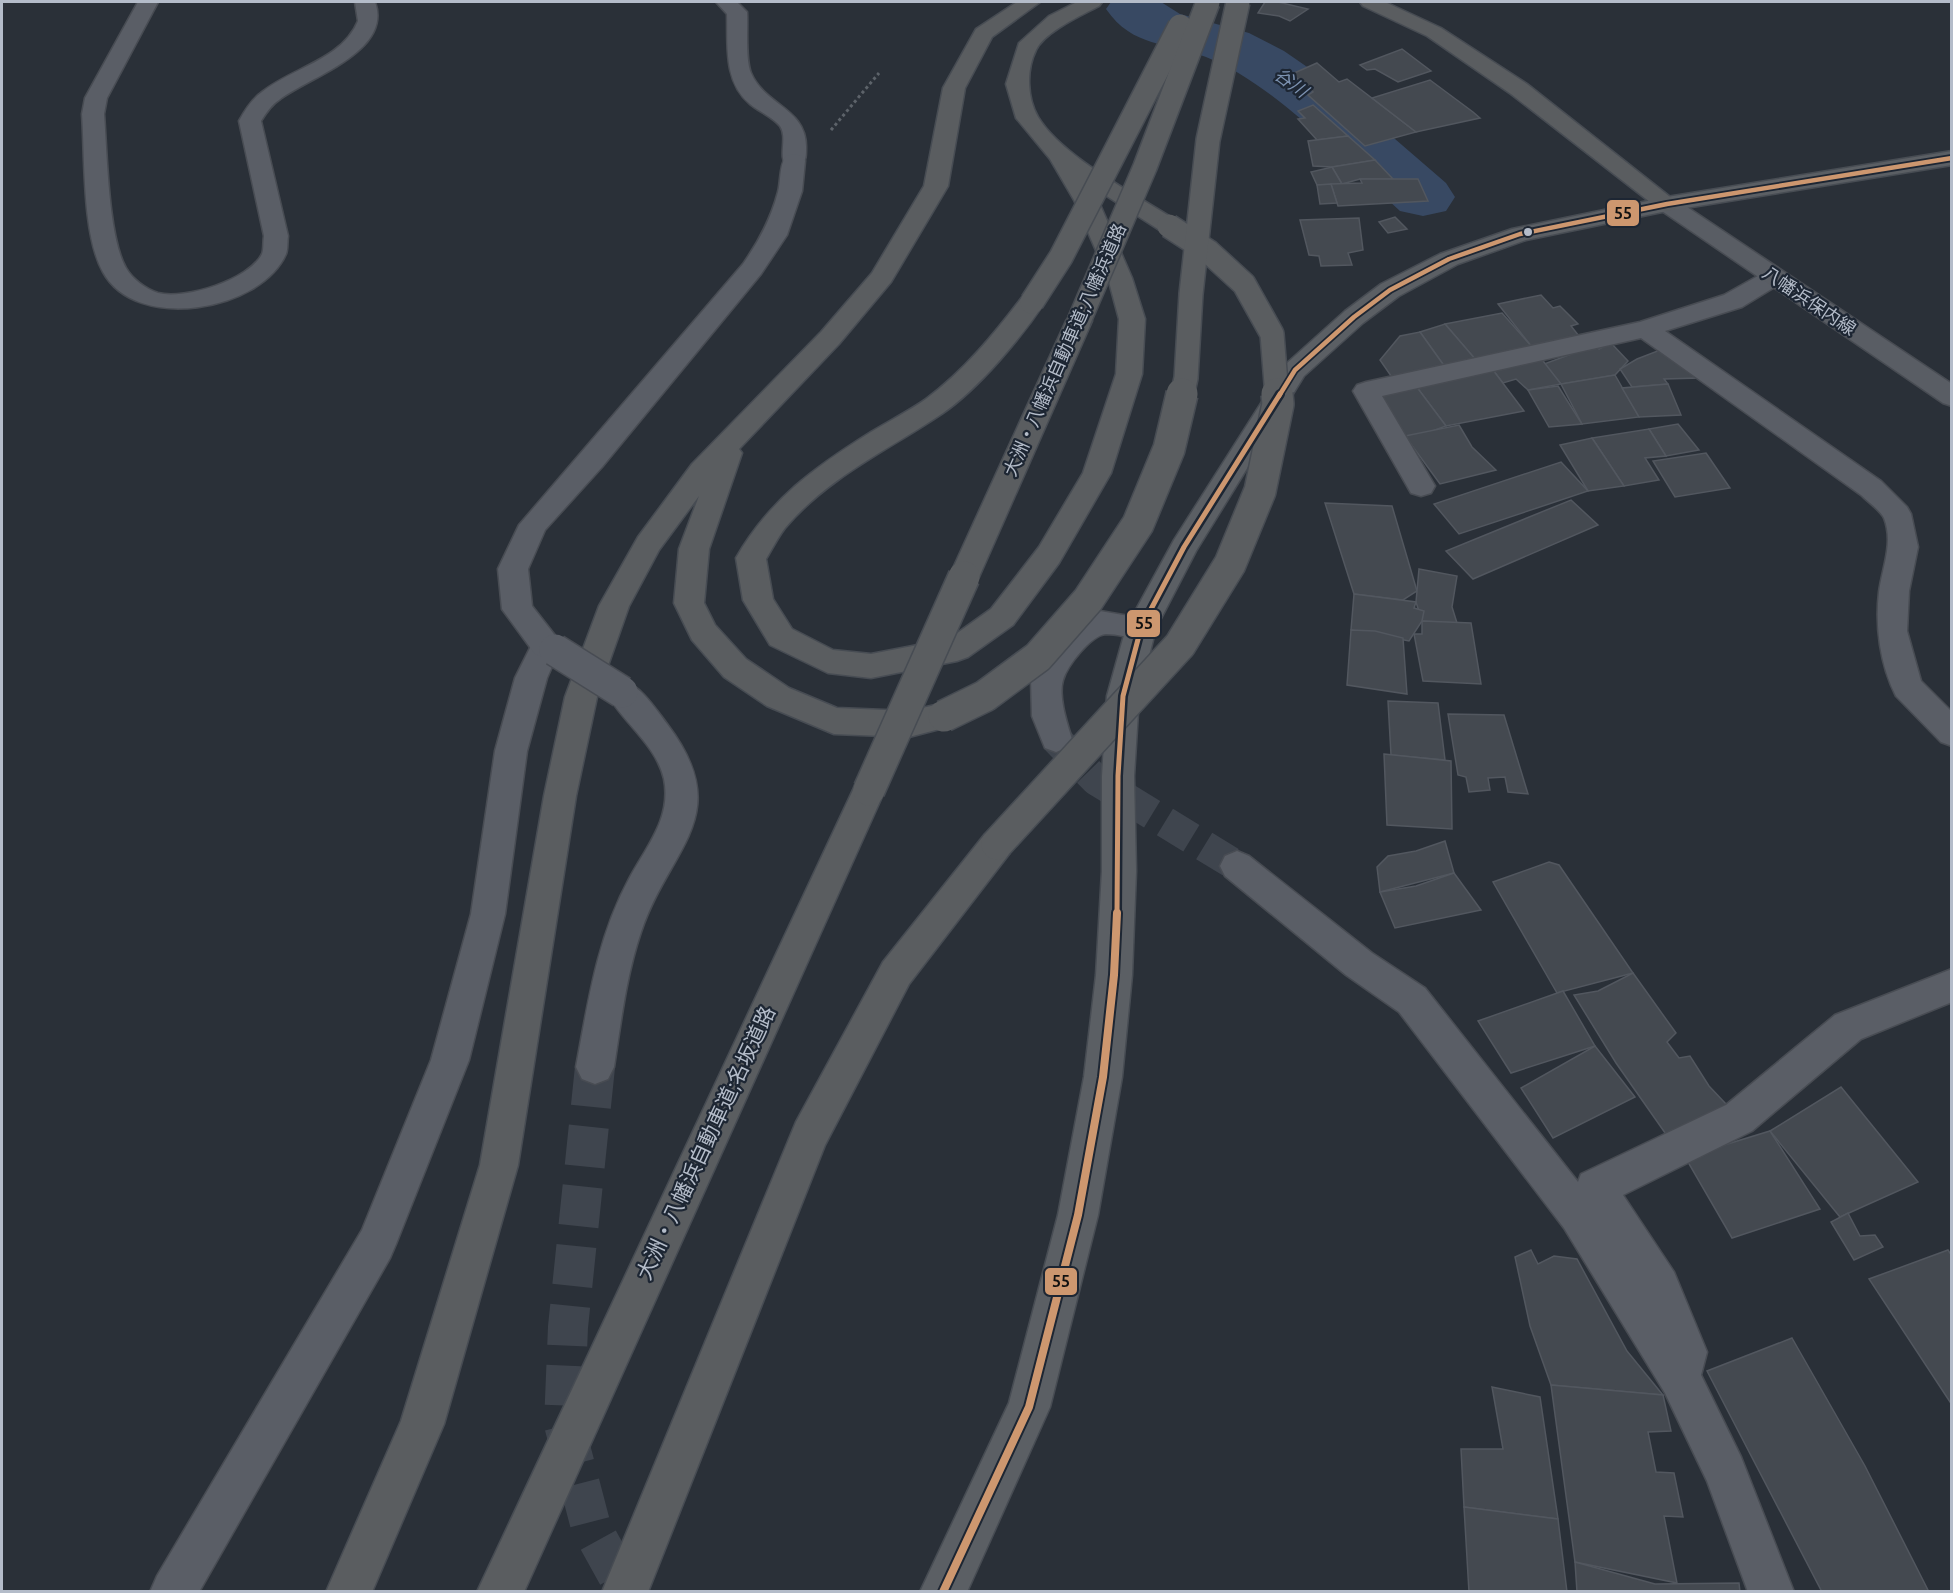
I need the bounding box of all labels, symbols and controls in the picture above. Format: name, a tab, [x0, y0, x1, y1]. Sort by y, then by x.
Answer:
water label: 谷川	[1271, 64, 1314, 102]
line badge: 55	[1606, 199, 1640, 227]
text: 55	[1614, 204, 1632, 222]
street label: 大洲・八幡浜自動車道;八幡浜道路	[999, 220, 1129, 479]
unlabelled marker	[1522, 226, 1534, 238]
street label: 八幡浜保内線	[1759, 262, 1860, 339]
line badge: 55	[1126, 609, 1161, 638]
text: 55	[1135, 614, 1153, 632]
street label: 大洲・八幡浜自動車道;名坂道路	[631, 1002, 779, 1283]
line badge: 55	[1044, 1267, 1078, 1296]
text: 55	[1052, 1272, 1070, 1290]

